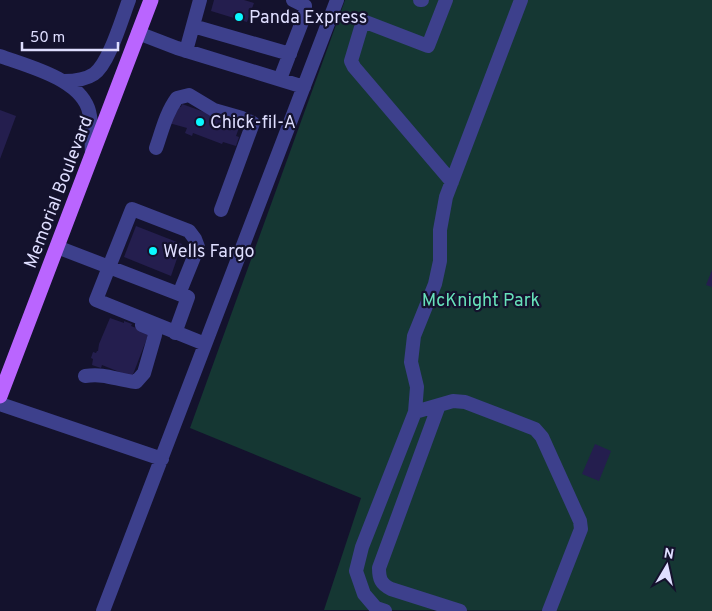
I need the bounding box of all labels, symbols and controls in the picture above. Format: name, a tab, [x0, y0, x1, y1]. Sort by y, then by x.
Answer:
place label: Panda Express	[249, 7, 367, 30]
marker: Panda Express	[233, 11, 245, 23]
scale bar	[22, 20, 119, 52]
text: 50 m	[30, 29, 65, 48]
place label: Chick-fil-A	[210, 112, 296, 135]
street label: Memorial Boulevard	[20, 113, 99, 272]
marker: Chick-fil-A	[194, 116, 206, 128]
place label: Wells Fargo	[163, 241, 255, 264]
marker: Wells Fargo	[147, 245, 159, 257]
park label: McKnight Park	[422, 290, 540, 313]
north arrow	[642, 541, 692, 591]
text: N	[662, 545, 675, 564]

